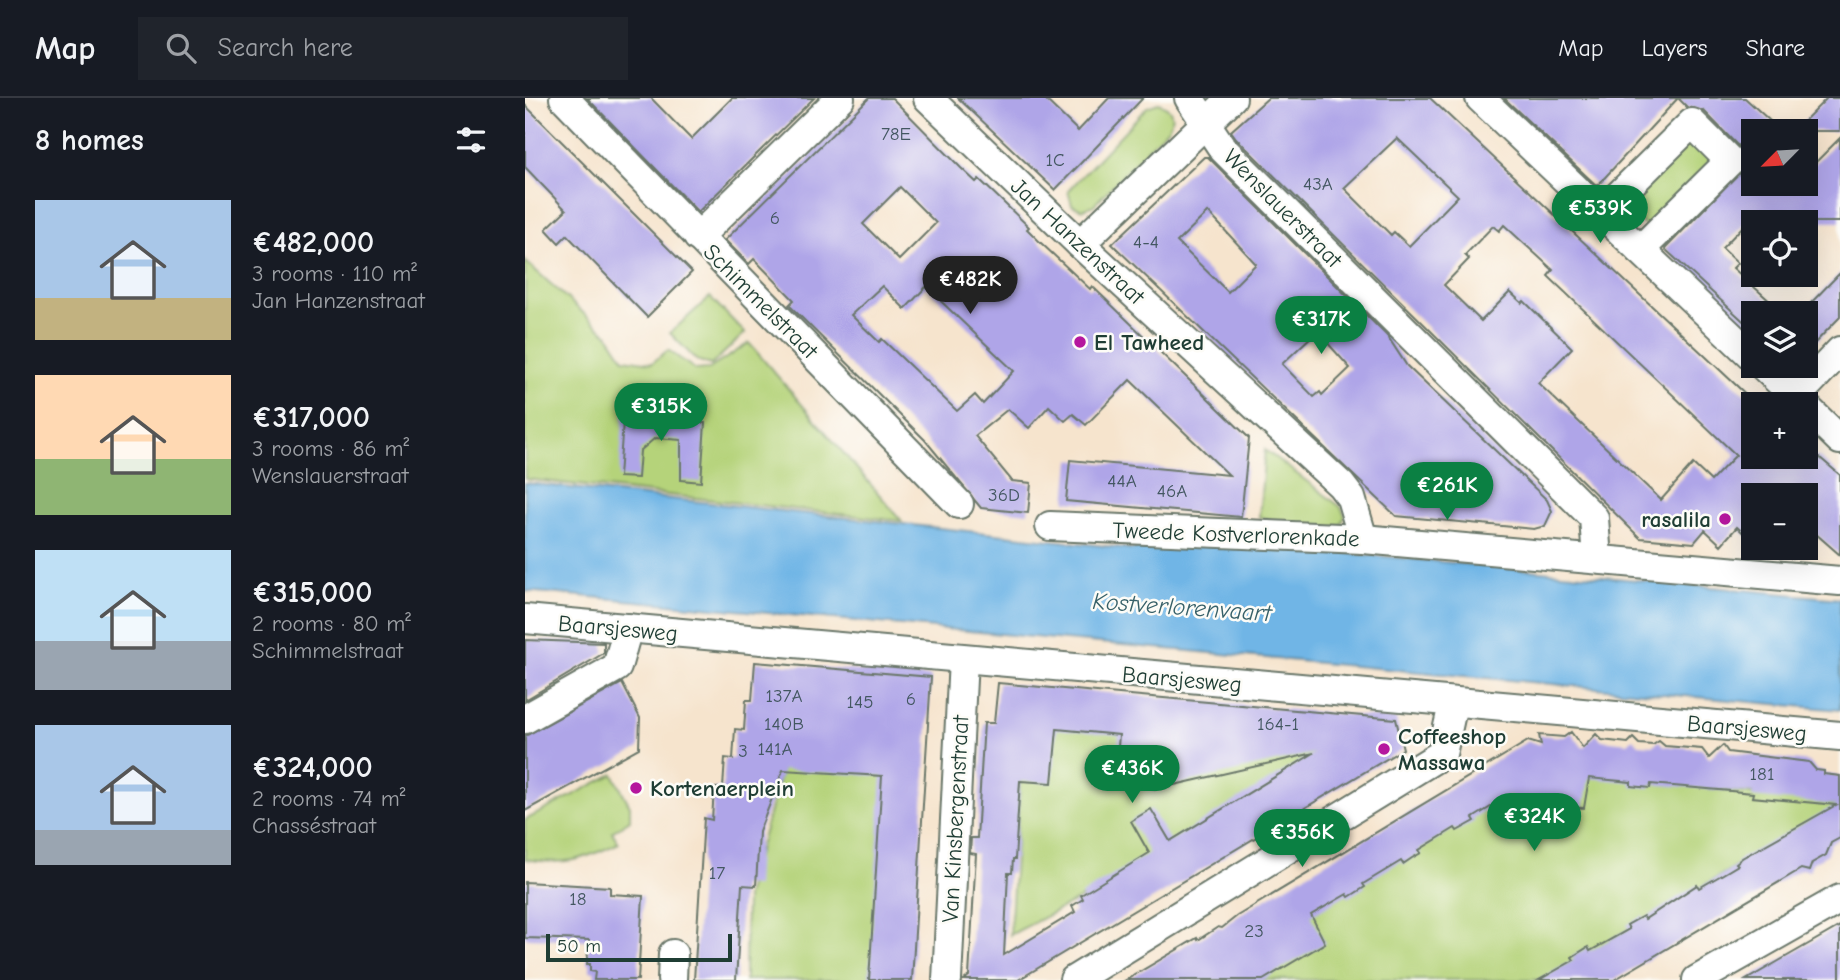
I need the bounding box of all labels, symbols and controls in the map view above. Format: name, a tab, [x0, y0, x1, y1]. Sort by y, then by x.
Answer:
search box	[138, 17, 628, 80]
text: Map	[35, 29, 96, 67]
icon: search	[162, 29, 200, 67]
text: Search here	[218, 33, 353, 63]
text: Map	[1558, 34, 1604, 62]
text: Layers	[1642, 34, 1707, 62]
text: Share	[1745, 34, 1805, 62]
north arrow	[1741, 119, 1818, 196]
map controls	[1741, 119, 1818, 560]
icon: filters	[452, 121, 490, 159]
text: 8 homes	[35, 123, 144, 158]
house number: 78E	[881, 123, 911, 145]
street label: Wenslauerstraat	[1218, 143, 1349, 274]
house number: 1C	[1045, 149, 1065, 171]
street label: Jan Hanzenstraat	[1005, 173, 1151, 311]
house number: 43A	[1303, 173, 1333, 195]
pin: €539K	[1551, 186, 1649, 245]
text: €539K	[1568, 194, 1632, 221]
house number: 6	[770, 207, 780, 229]
button: locate	[1741, 210, 1818, 287]
text: €482,000	[252, 225, 374, 260]
icon: home	[91, 228, 175, 312]
house number: 4-4	[1133, 231, 1159, 253]
street label: Schimmelstraat	[698, 238, 825, 365]
pin: €482K	[921, 256, 1019, 316]
text: 3 rooms · 110 m²	[252, 260, 417, 287]
text: €482K	[939, 265, 1001, 292]
text: Jan Hanzenstraat	[252, 287, 425, 314]
pin: €317K	[1272, 296, 1370, 356]
button: layers	[1741, 301, 1818, 378]
text: €317K	[1291, 305, 1351, 332]
place label: El Tawheed	[1094, 329, 1204, 356]
marker: El Tawheed	[1072, 334, 1088, 350]
pin: €315K	[612, 384, 710, 443]
text: €315K	[630, 392, 692, 419]
button: +	[1741, 392, 1818, 469]
text: €317,000	[252, 400, 370, 435]
icon: home	[91, 403, 175, 487]
text: 3 rooms · 86 m²	[252, 435, 409, 462]
text: Wenslauerstraat	[252, 462, 409, 489]
pin: €261K	[1398, 462, 1496, 522]
house number: 44A	[1107, 470, 1137, 492]
text: €261K	[1416, 471, 1478, 498]
house number: 46A	[1157, 480, 1187, 502]
button: −	[1741, 483, 1818, 560]
house number: 36D	[988, 484, 1020, 506]
place label: rasalila	[1641, 506, 1711, 533]
marker: rasalila	[1717, 511, 1733, 527]
street label: Tweede Kostverlorenkade	[1112, 517, 1360, 552]
text: €315,000	[252, 575, 372, 610]
icon: home	[91, 578, 175, 662]
water label: Kostverlorenvaart	[1092, 587, 1274, 627]
text: 2 rooms · 80 m²	[252, 610, 411, 637]
street label: Baarsjesweg	[557, 610, 679, 647]
text: Schimmelstraat	[252, 637, 403, 664]
street label: Baarsjesweg	[1121, 661, 1243, 698]
house number: 137A	[765, 685, 803, 707]
house number: 6	[906, 688, 916, 710]
house number: 145	[847, 691, 873, 713]
street label: Baarsjesweg	[1686, 710, 1808, 747]
house number: 140B	[764, 713, 804, 735]
street label: Van Kinsbergenstraat	[937, 713, 974, 923]
house number: 164-1	[1257, 713, 1299, 735]
place label: Coffeeshop Massawa	[1398, 723, 1506, 776]
house number: 141A	[757, 738, 793, 760]
house number: 3	[738, 740, 748, 762]
marker: Coffeeshop Massawa	[1376, 741, 1392, 757]
pin: €436K	[1083, 746, 1181, 805]
text: €324,000	[252, 750, 373, 785]
icon: home	[91, 753, 175, 837]
text: €436K	[1101, 754, 1163, 781]
house number: 181	[1750, 763, 1774, 785]
place label: Kortenaerplein	[650, 775, 794, 802]
marker: Kortenaerplein	[628, 780, 644, 796]
text: 2 rooms · 74 m²	[252, 785, 405, 812]
pin: €324K	[1485, 794, 1583, 853]
text: €324K	[1503, 802, 1565, 829]
pin: €356K	[1253, 810, 1351, 869]
text: Chasséstraat	[252, 812, 376, 839]
text: €356K	[1270, 818, 1334, 845]
house number: 17	[709, 862, 725, 884]
house number: 18	[569, 888, 587, 910]
house number: 23	[1244, 920, 1264, 942]
scale bar	[546, 931, 731, 963]
text: 50 m	[557, 935, 601, 957]

